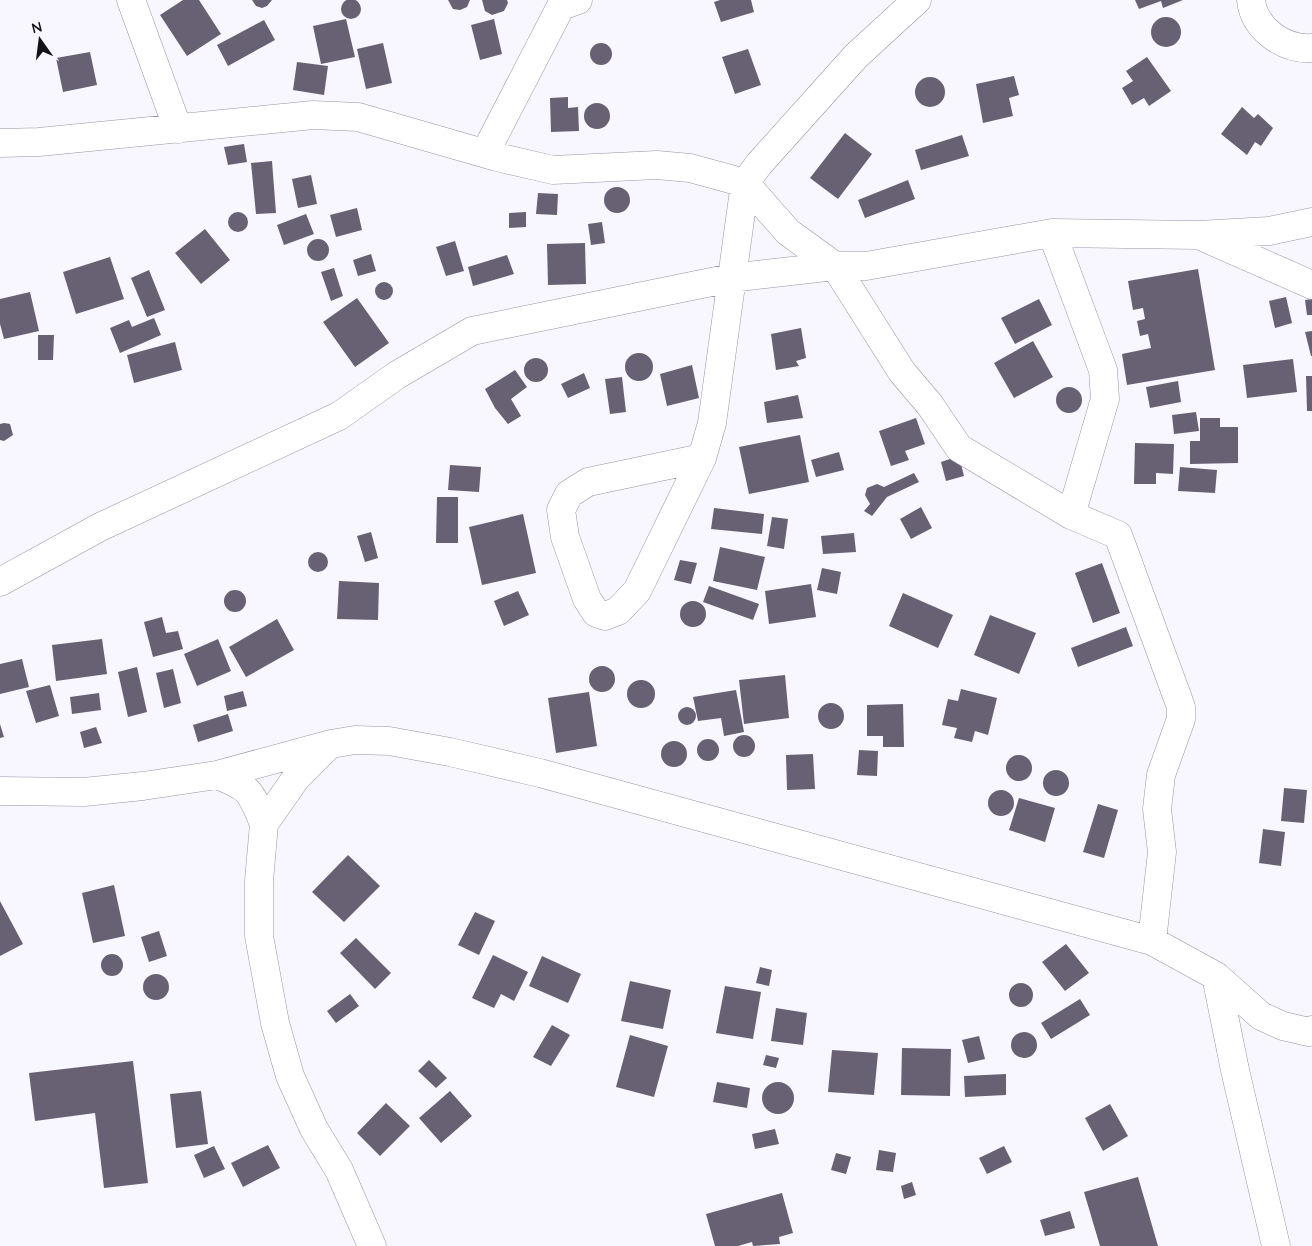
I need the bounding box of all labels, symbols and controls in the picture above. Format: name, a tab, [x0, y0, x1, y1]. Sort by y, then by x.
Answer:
north arrow	[15, 15, 65, 65]
text: N	[30, 17, 44, 37]

